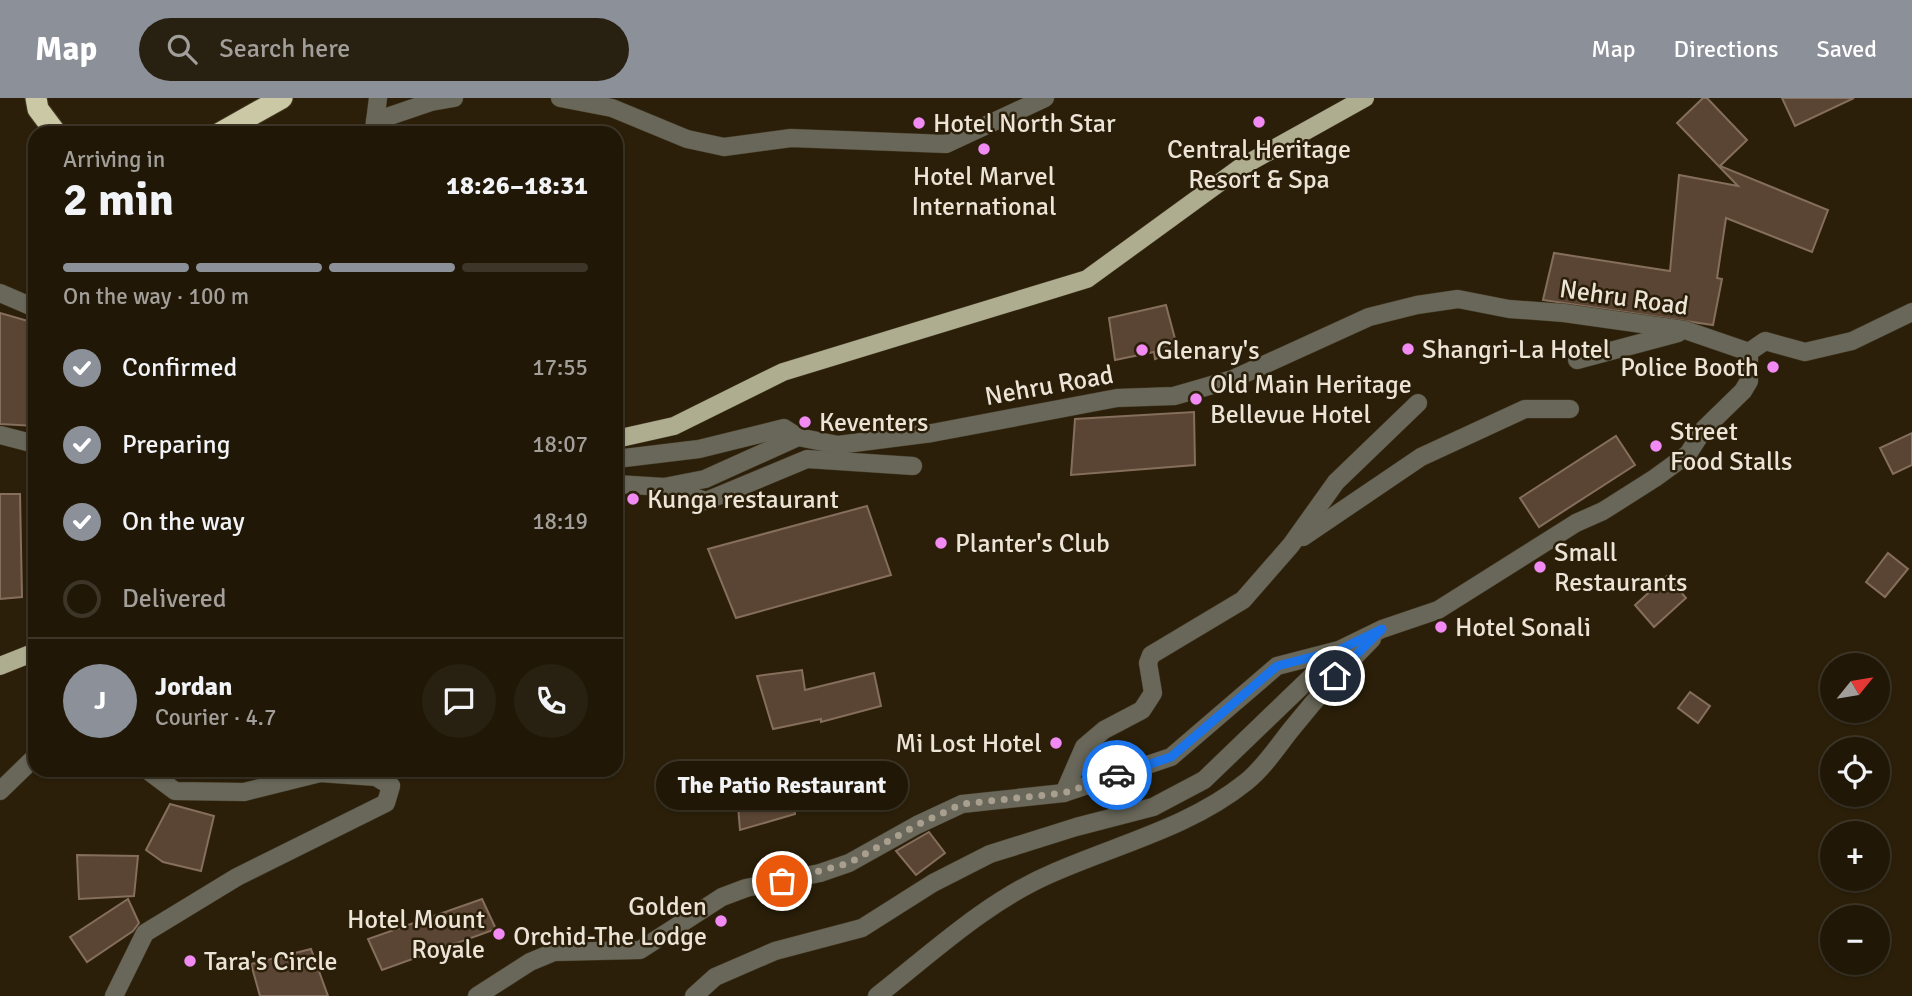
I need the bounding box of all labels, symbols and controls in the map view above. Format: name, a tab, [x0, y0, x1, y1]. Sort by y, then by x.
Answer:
search box	[139, 18, 629, 81]
text: Map	[35, 29, 97, 70]
icon: search	[163, 30, 201, 68]
text: Search here	[219, 33, 350, 65]
text: Map	[1591, 34, 1636, 64]
text: Directions	[1674, 34, 1779, 64]
text: Saved	[1817, 34, 1877, 64]
place label: Hotel North Star	[933, 108, 1116, 140]
marker: Central Heritage Resort & Spa	[1251, 114, 1267, 130]
marker: Hotel North Star	[911, 115, 927, 131]
place label: Central Heritage Resort & Spa	[1167, 134, 1351, 196]
marker: Hotel Marvel International	[976, 141, 992, 157]
text: Arriving in	[63, 145, 165, 174]
place label: Hotel Marvel International	[911, 161, 1057, 223]
text: 18:26–18:31	[446, 170, 588, 202]
text: 2 min	[63, 172, 174, 228]
street label: Nehru Road	[1557, 273, 1690, 323]
text: On the way · 100 m	[63, 282, 249, 311]
place label: Shangri-La Hotel	[1422, 334, 1610, 366]
place label: Glenary's	[1156, 335, 1260, 367]
marker: Shangri-La Hotel	[1400, 341, 1416, 357]
marker: Glenary's	[1134, 342, 1150, 358]
icon: check	[63, 349, 101, 387]
text: Confirmed	[122, 352, 237, 384]
place label: Police Booth	[1620, 352, 1759, 384]
text: 17:55	[532, 353, 588, 382]
street label: Nehru Road	[982, 359, 1116, 413]
marker: Police Booth	[1765, 359, 1781, 375]
place label: Old Main Heritage Bellevue Hotel	[1210, 369, 1412, 431]
marker: Old Main Heritage Bellevue Hotel	[1188, 391, 1204, 407]
place label: Keventers	[819, 407, 928, 439]
marker: Keventers	[797, 414, 813, 430]
place label: Street Food Stalls	[1670, 416, 1792, 478]
icon: check	[63, 426, 101, 464]
text: Preparing	[122, 429, 230, 461]
text: 18:07	[532, 430, 588, 459]
marker: Street Food Stalls	[1648, 438, 1664, 454]
place label: Kunga restaurant	[647, 484, 839, 516]
marker: Kunga restaurant	[625, 491, 641, 507]
icon: check	[63, 503, 101, 541]
text: On the way	[122, 506, 245, 538]
text: 18:19	[532, 507, 588, 536]
place label: Planter's Club	[955, 528, 1110, 560]
marker: Planter's Club	[933, 535, 949, 551]
place label: Small Restaurants	[1554, 537, 1687, 599]
marker: Small Restaurants	[1532, 559, 1548, 575]
text: Delivered	[122, 583, 227, 615]
place label: Hotel Sonali	[1455, 612, 1591, 644]
marker: Hotel Sonali	[1433, 619, 1449, 635]
pin	[1305, 646, 1365, 706]
north arrow	[1820, 653, 1890, 723]
map controls	[1820, 653, 1890, 975]
icon: home	[1316, 657, 1354, 695]
button: chat	[422, 664, 496, 738]
button: phone	[514, 664, 588, 738]
text: Jordan	[155, 671, 232, 703]
text: J	[94, 685, 106, 717]
text: Courier · 4.7	[155, 703, 276, 732]
place label: Mi Lost Hotel	[895, 728, 1042, 760]
marker: Mi Lost Hotel	[1048, 735, 1064, 751]
button: locate	[1820, 737, 1890, 807]
courier	[1082, 740, 1152, 810]
icon: car	[1098, 756, 1136, 794]
callout: The Patio Restaurant	[656, 762, 908, 811]
text: The Patio Restaurant	[678, 771, 886, 800]
button: +	[1820, 821, 1890, 891]
pin	[752, 851, 812, 911]
icon: bag	[763, 862, 801, 900]
place label: Golden Orchid-The Lodge	[513, 891, 707, 953]
place label: Hotel Mount Royale	[347, 904, 485, 966]
button: −	[1820, 905, 1890, 975]
marker: Golden Orchid-The Lodge	[713, 913, 729, 929]
marker: Hotel Mount Royale	[491, 926, 507, 942]
place label: Tara's Circle	[204, 946, 338, 978]
marker: Tara's Circle	[182, 953, 198, 969]

